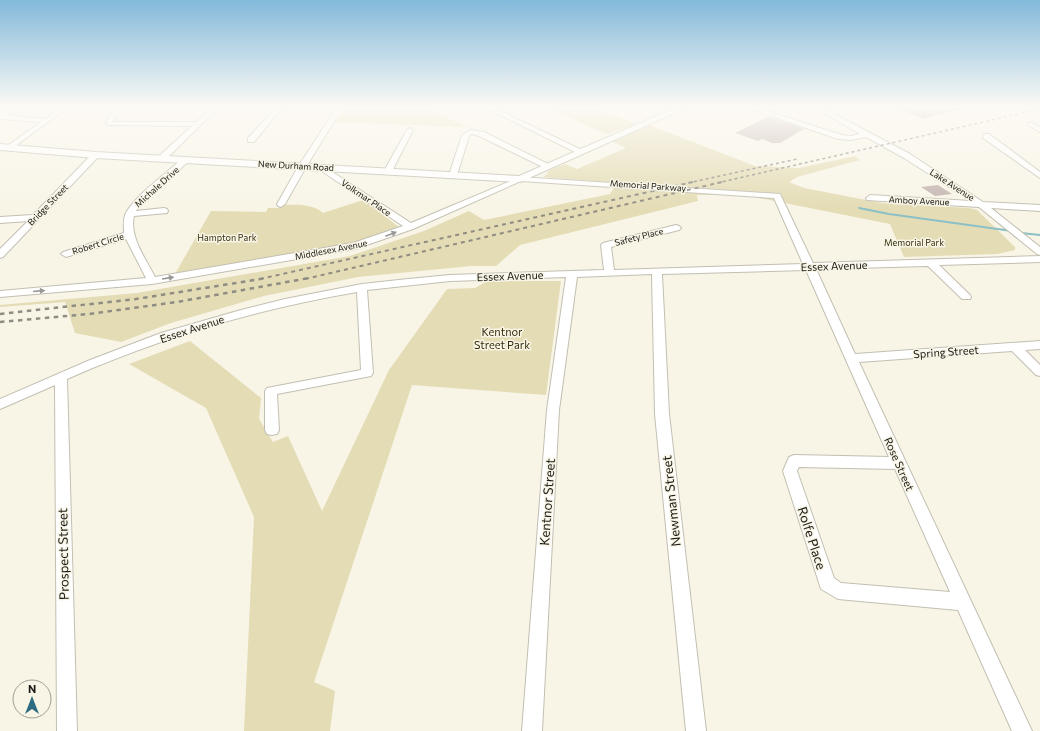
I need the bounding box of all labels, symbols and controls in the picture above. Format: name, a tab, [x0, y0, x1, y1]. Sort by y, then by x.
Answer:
street label: New Durham Road	[258, 158, 334, 173]
street label: Michale Drive	[132, 164, 181, 209]
street label: Lake Avenue	[928, 166, 977, 203]
street label: Volkmar Place	[339, 177, 394, 218]
street label: Memorial Parkway	[610, 177, 687, 194]
street label: Bridge Street	[25, 181, 70, 228]
street label: Amboy Avenue	[888, 193, 950, 208]
street label: Safety Place	[613, 225, 665, 248]
street label: Robert Circle	[71, 230, 125, 257]
one-way arrow	[386, 231, 398, 237]
park label: Hampton Park	[197, 232, 257, 243]
street label: Middlesex Avenue	[294, 237, 368, 262]
park label: Memorial Park	[884, 237, 944, 248]
street label: Essex Avenue	[800, 258, 868, 273]
street label: Essex Avenue	[476, 268, 544, 283]
one-way arrow	[162, 275, 174, 281]
one-way arrow	[33, 287, 45, 294]
street label: Essex Avenue	[158, 312, 226, 345]
park label: Kentnor Street Park	[474, 325, 530, 351]
street label: Spring Street	[913, 343, 980, 360]
street label: Rose Street	[882, 435, 917, 493]
street label: Newman Street	[658, 455, 684, 547]
street label: Kentnor Street	[536, 458, 558, 546]
street label: Rolfe Place	[794, 505, 830, 572]
street label: Prospect Street	[54, 508, 72, 600]
north arrow	[12, 679, 52, 719]
text: N	[28, 682, 36, 695]

